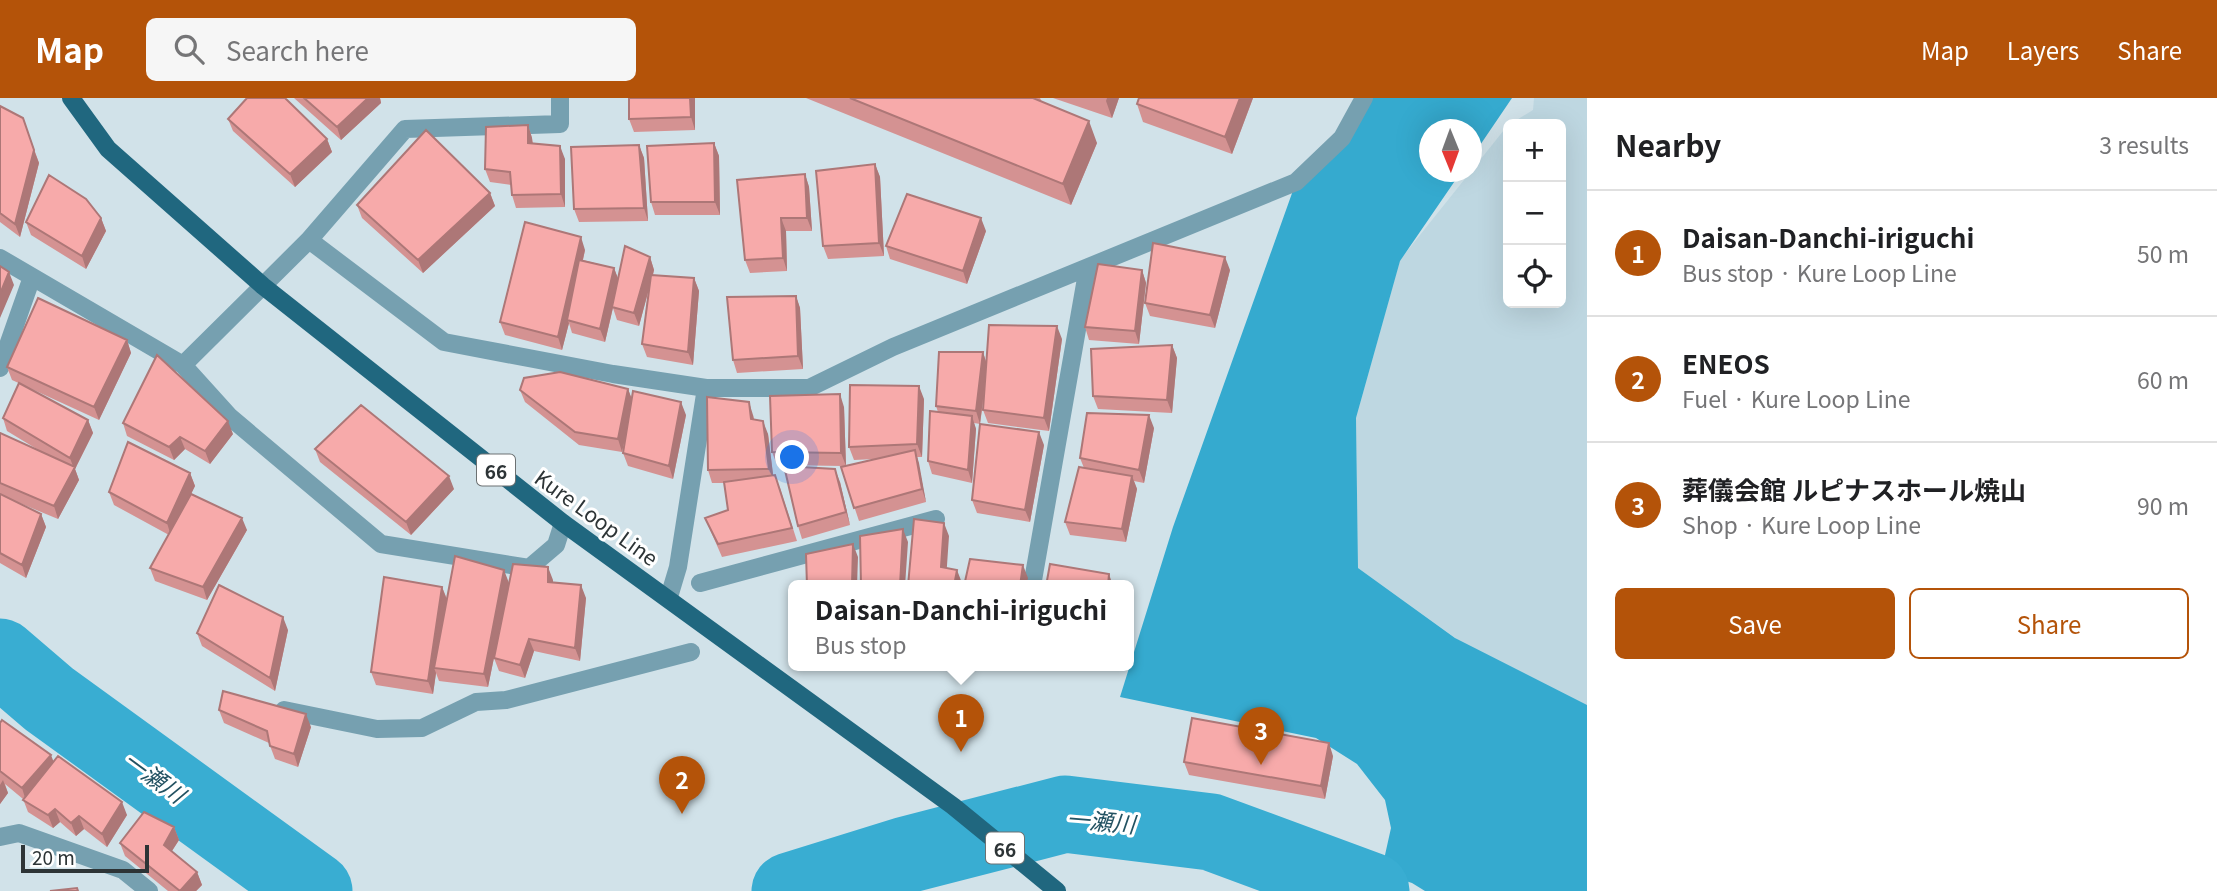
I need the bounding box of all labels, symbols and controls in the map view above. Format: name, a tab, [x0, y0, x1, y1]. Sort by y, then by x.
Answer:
search box	[146, 18, 636, 81]
text: Map	[35, 25, 104, 73]
icon: search	[170, 30, 208, 68]
text: Search here	[226, 31, 369, 68]
text: Map	[1921, 32, 1969, 67]
text: Layers	[2007, 32, 2079, 67]
text: Share	[2117, 32, 2182, 67]
north arrow	[1419, 119, 1482, 182]
map controls	[1503, 119, 1566, 308]
button: +	[1503, 119, 1566, 182]
text: Nearby	[1615, 122, 1721, 166]
text: 3 results	[2099, 127, 2189, 161]
button: −	[1503, 182, 1566, 245]
text: Daisan-Danchi-iriguchi	[1682, 218, 1974, 255]
text: 1	[1631, 236, 1645, 270]
text: 50 m	[2137, 236, 2189, 270]
button: locate	[1503, 245, 1566, 308]
text: Bus stop · Kure Loop Line	[1682, 255, 1957, 289]
text: ENEOS	[1682, 344, 1770, 381]
text: 2	[1631, 362, 1645, 396]
text: 60 m	[2137, 362, 2189, 396]
text: Fuel · Kure Loop Line	[1682, 381, 1911, 415]
your location	[775, 440, 809, 474]
road number: 66	[477, 454, 515, 486]
street label: Kure Loop Line	[529, 462, 665, 572]
text: 葬儀会館 ルピナスホール焼山	[1682, 470, 2026, 507]
text: 3	[1631, 488, 1645, 522]
text: 90 m	[2137, 488, 2189, 522]
text: Shop · Kure Loop Line	[1682, 507, 1921, 541]
popup	[788, 580, 1134, 671]
button: Save	[1615, 588, 1895, 659]
button: Share	[1909, 588, 2189, 659]
text: Daisan-Danchi-iriguchi	[815, 590, 1107, 627]
text: Bus stop	[815, 627, 906, 661]
pin: 1	[938, 694, 984, 752]
pin: 3	[1238, 707, 1284, 765]
water label: 一瀬川	[117, 742, 195, 812]
pin: 2	[659, 756, 705, 814]
water label: 一瀬川	[1065, 800, 1140, 840]
road number: 66	[986, 832, 1024, 863]
scale bar	[21, 842, 149, 874]
text: 20 m	[32, 843, 75, 870]

